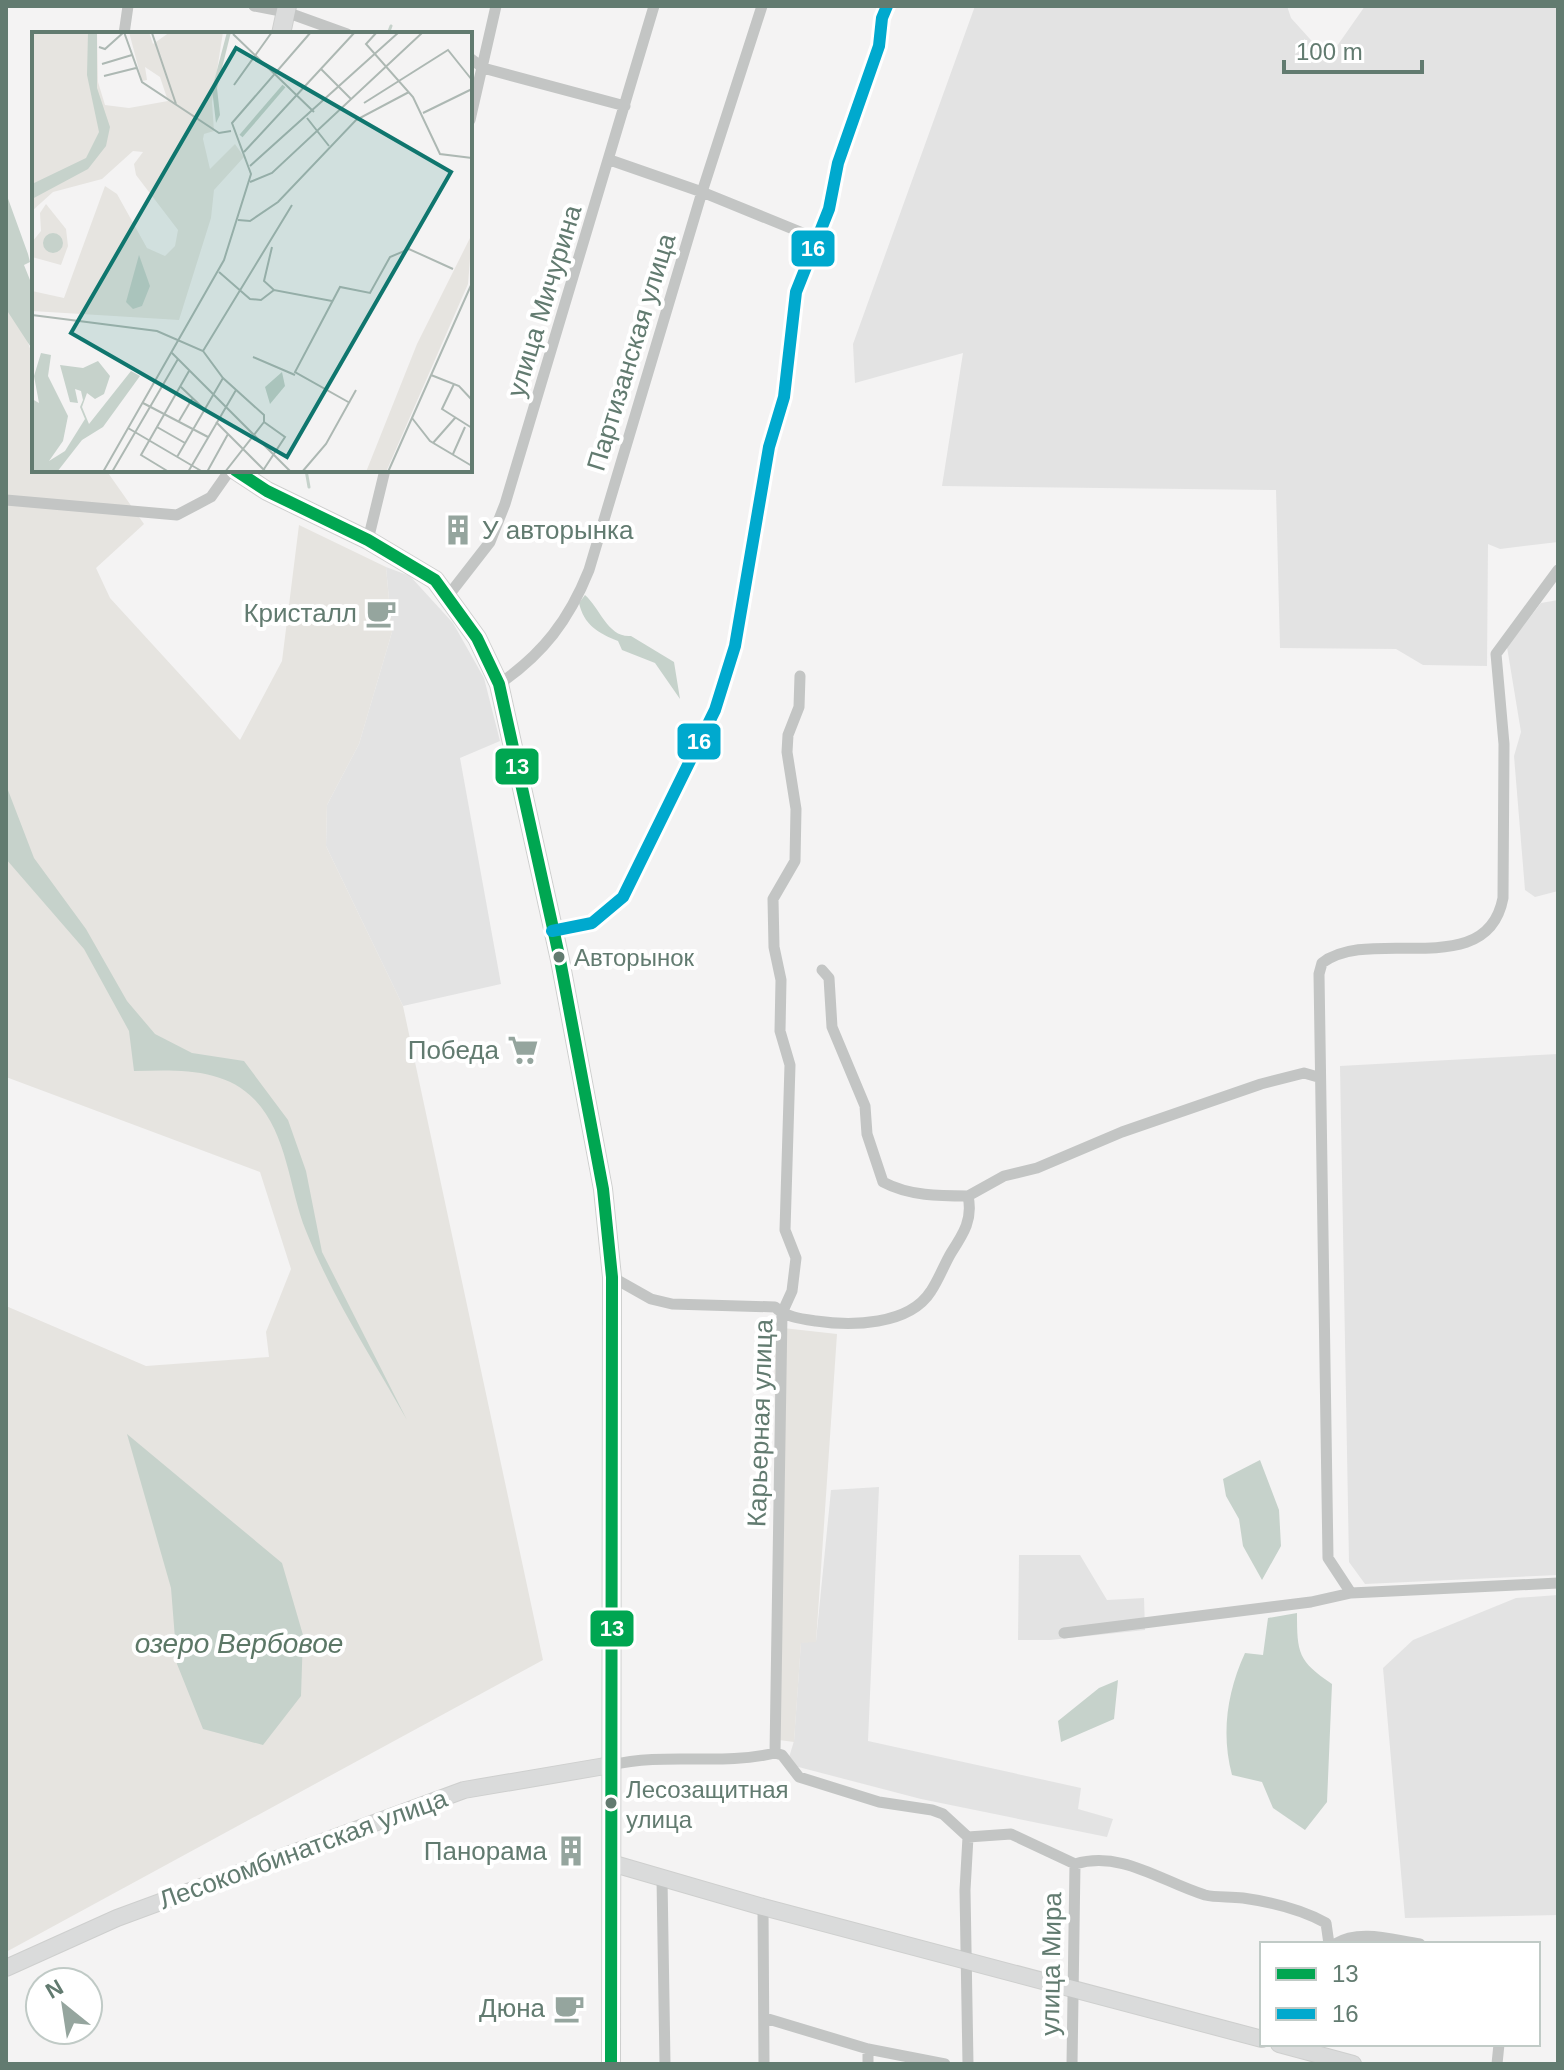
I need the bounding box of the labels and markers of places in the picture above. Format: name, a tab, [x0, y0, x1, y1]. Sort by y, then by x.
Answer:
building icon: У авторынка	[441, 513, 475, 547]
place label: У авторынка	[482, 515, 634, 545]
cafe icon: Кристалл	[364, 596, 398, 630]
place label: Кристалл	[243, 598, 357, 628]
place label: Авторынок	[574, 944, 695, 971]
marker: Авторынок	[551, 949, 567, 965]
supermarket icon: Победа	[506, 1033, 540, 1067]
place label: Победа	[408, 1035, 500, 1065]
place label: Лесозащитная улица	[626, 1776, 789, 1833]
marker: Лесозащитная улица	[603, 1795, 619, 1811]
building icon: Панорама	[554, 1834, 588, 1868]
place label: Панорама	[424, 1836, 548, 1866]
cafe icon: Дюна	[552, 1991, 586, 2025]
place label: Дюна	[479, 1993, 546, 2023]

